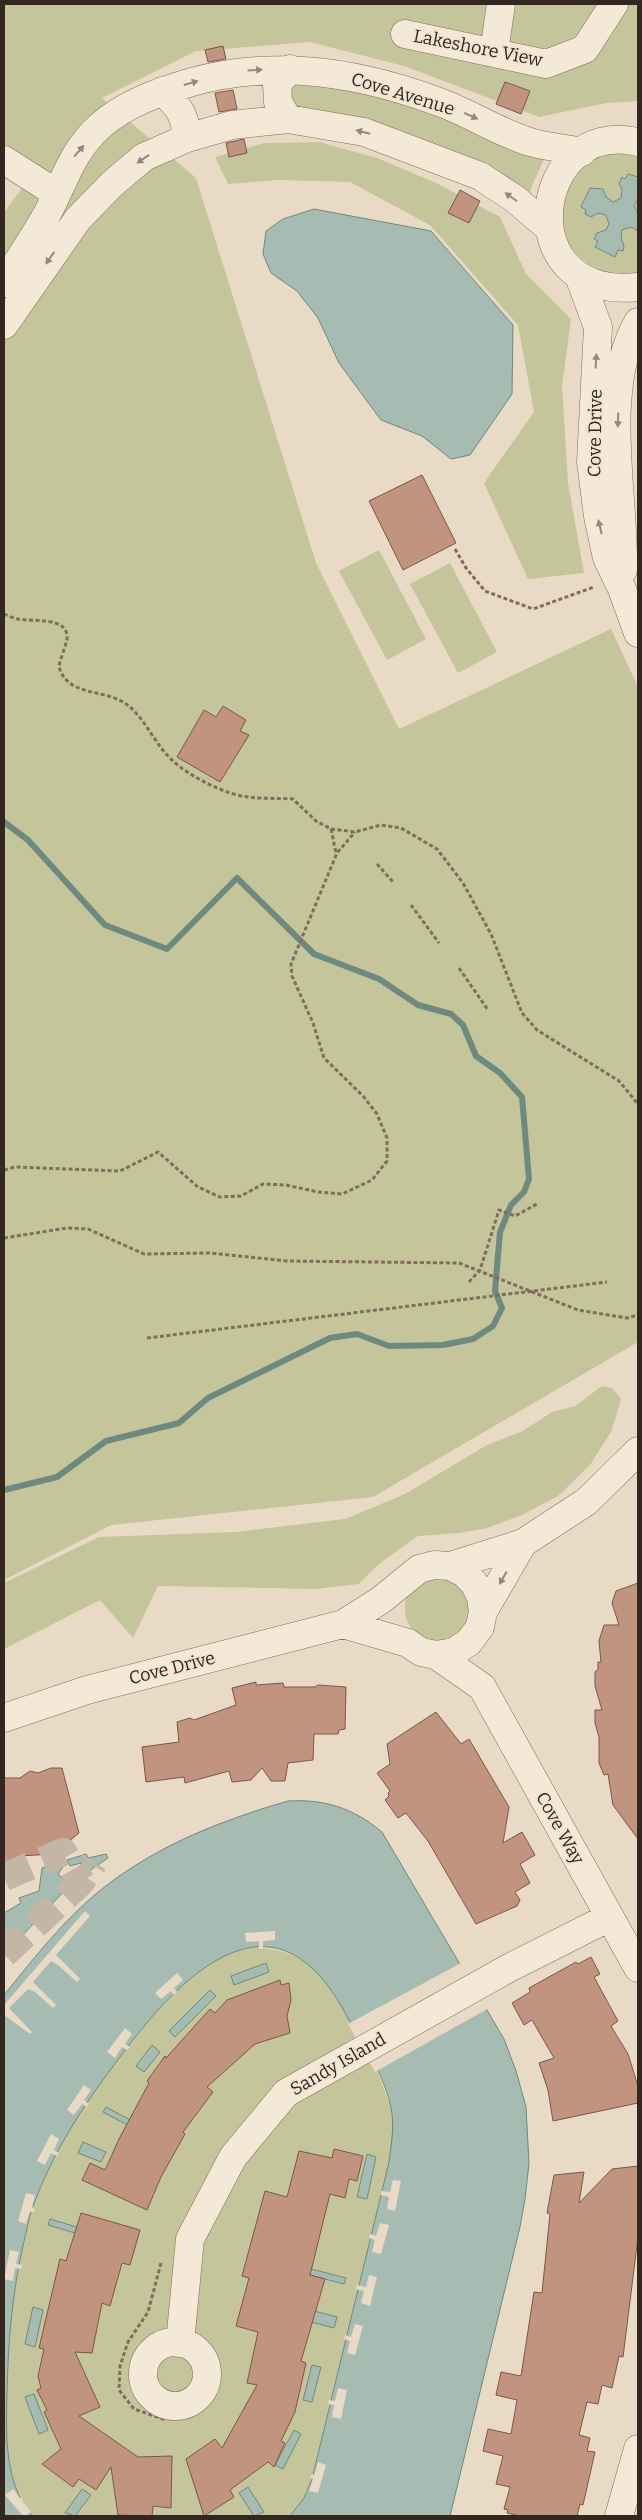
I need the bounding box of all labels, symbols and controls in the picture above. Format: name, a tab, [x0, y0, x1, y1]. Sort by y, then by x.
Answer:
street label: Lakeshore View	[412, 25, 545, 71]
one-way arrow	[247, 66, 263, 74]
street label: Cove Avenue	[349, 68, 457, 120]
one-way arrow	[183, 78, 198, 86]
one-way arrow	[464, 113, 478, 121]
one-way arrow	[356, 128, 371, 136]
one-way arrow	[73, 145, 85, 157]
one-way arrow	[136, 154, 150, 164]
one-way arrow	[505, 192, 518, 202]
one-way arrow	[45, 252, 55, 265]
one-way arrow	[592, 353, 600, 369]
street label: Cove Drive	[583, 389, 607, 477]
one-way arrow	[614, 412, 622, 428]
one-way arrow	[596, 520, 604, 535]
one-way arrow	[499, 1571, 508, 1584]
street label: Cove Drive	[127, 1647, 217, 1689]
street label: Cove Way	[531, 1788, 589, 1868]
street label: Sandy Island	[286, 2028, 390, 2100]

